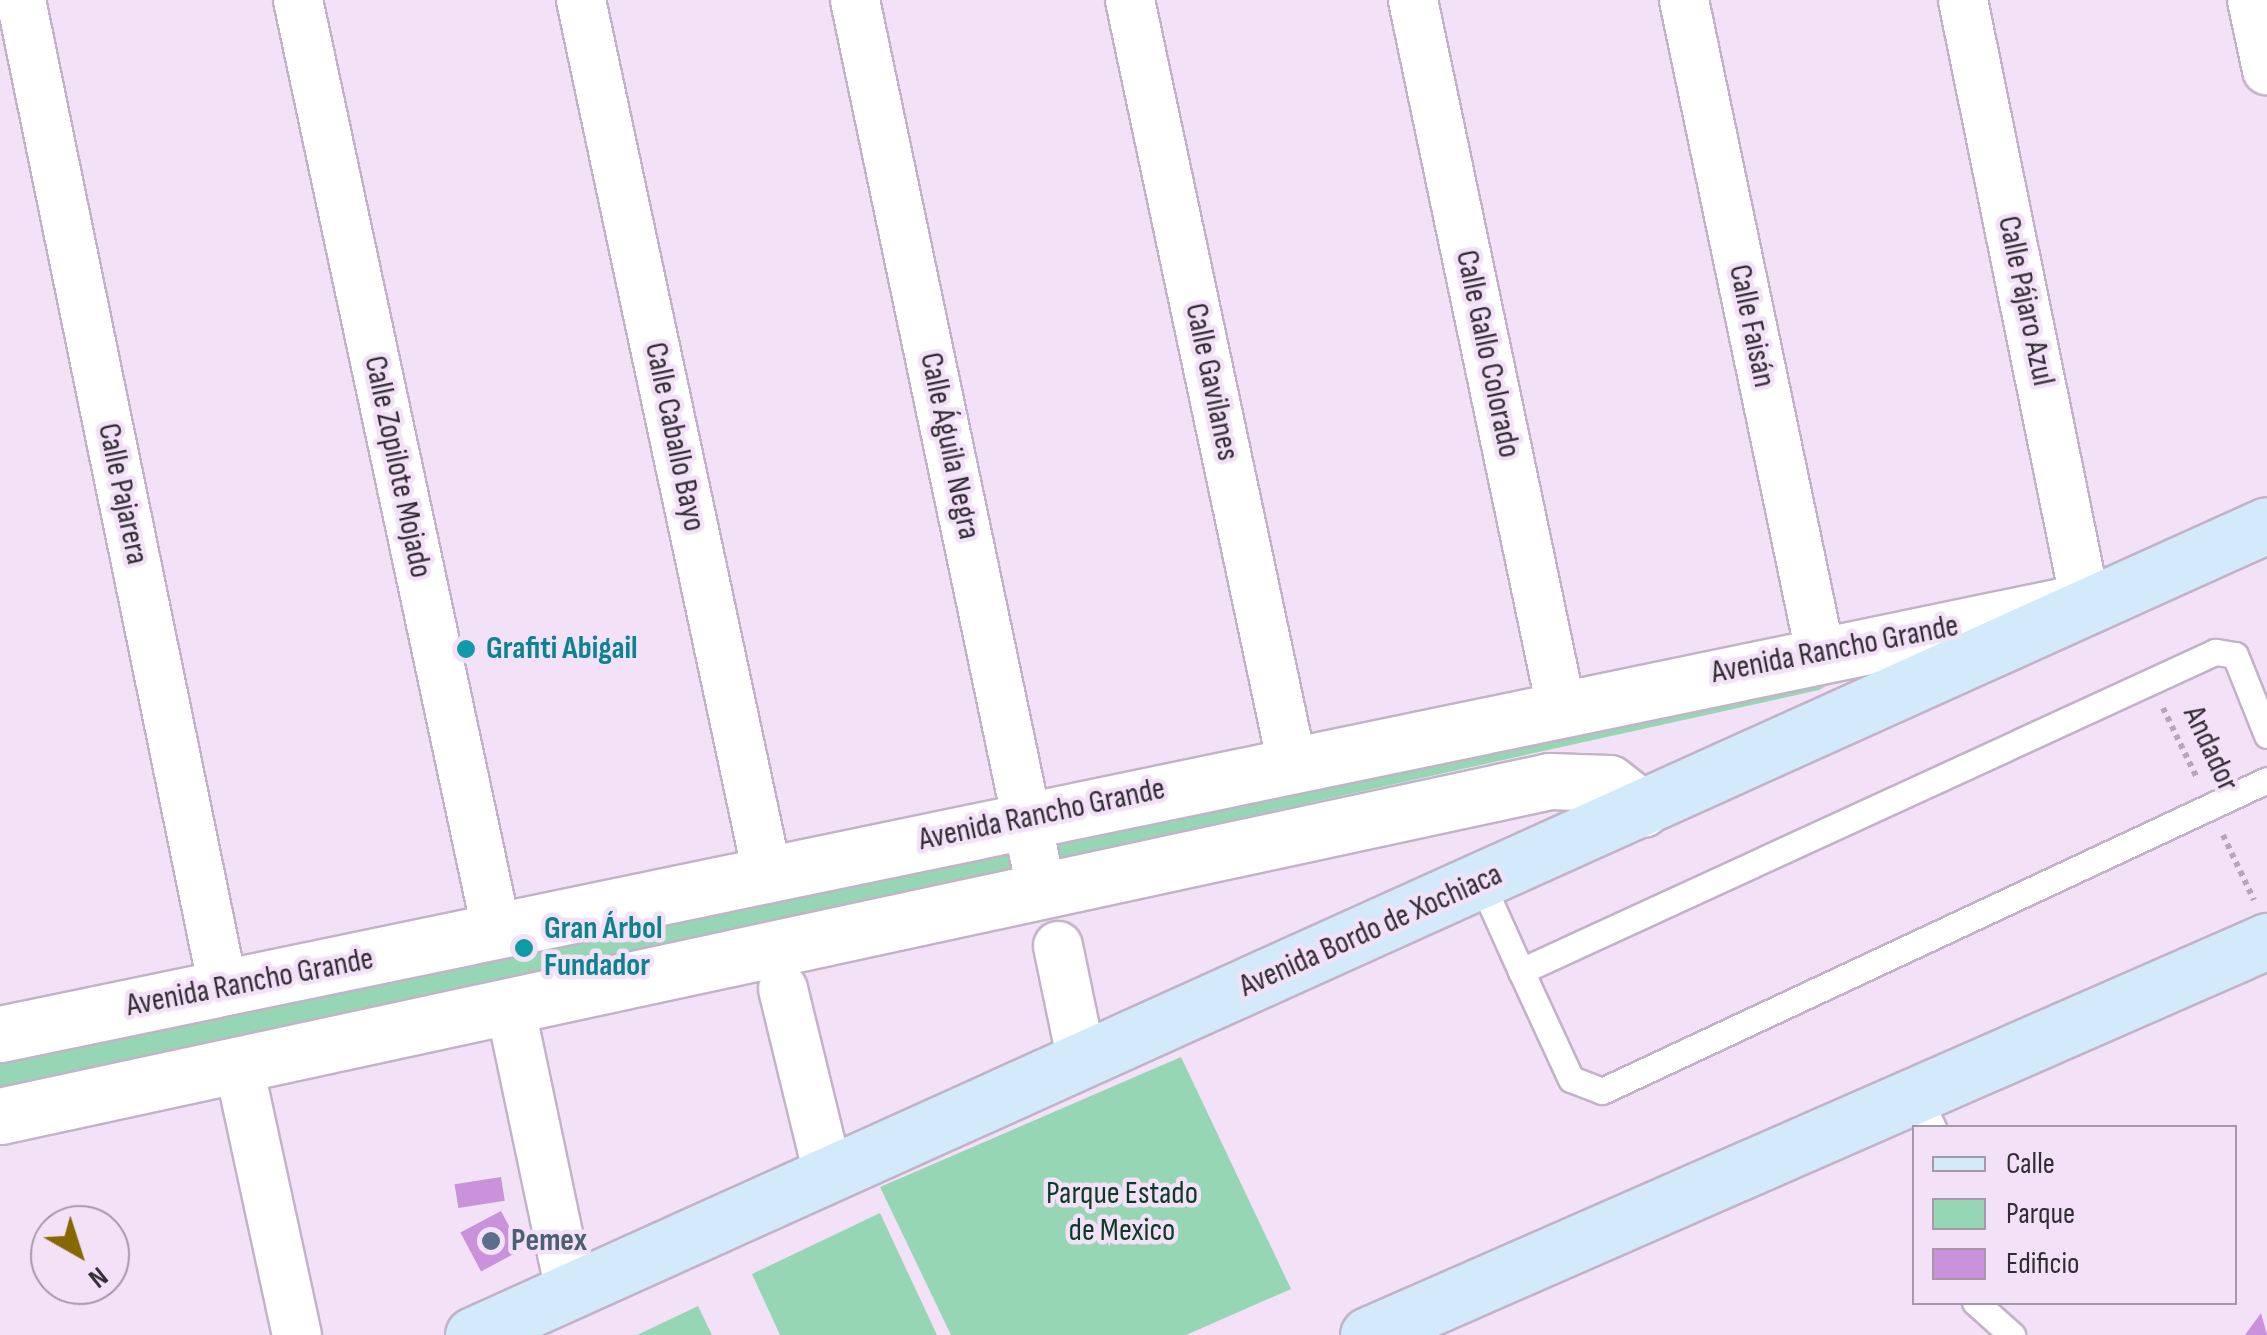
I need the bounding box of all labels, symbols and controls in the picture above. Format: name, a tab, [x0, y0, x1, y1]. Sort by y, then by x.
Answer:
street label: Calle Pájaro Azul	[1988, 213, 2062, 389]
street label: Calle Gallo Colorado	[1446, 247, 1528, 461]
street label: Calle Faisán	[1719, 261, 1783, 391]
street label: Calle Gavilanes	[1176, 300, 1246, 464]
street label: Calle Caballo Bayo	[635, 339, 713, 535]
street label: Calle Águila Negra	[910, 349, 988, 543]
street label: Calle Zopilote Mojado	[355, 353, 439, 581]
street label: Calle Pajarera	[88, 420, 156, 568]
street label: Avenida Rancho Grande	[1708, 607, 1962, 693]
place label: Grafiti Abigail	[486, 630, 637, 668]
marker: Grafiti Abigail	[455, 638, 477, 660]
street label: Andador	[2174, 700, 2246, 798]
street label: Avenida Rancho Grande	[915, 770, 1169, 860]
street label: Avenida Bordo de Xochiaca	[1234, 856, 1508, 1006]
place label: Gran Árbol Fundador	[544, 911, 662, 986]
marker: Gran Árbol Fundador	[513, 937, 535, 959]
street label: Avenida Rancho Grande	[123, 940, 377, 1026]
legend	[1912, 1125, 2237, 1305]
text: Calle	[2006, 1146, 2055, 1182]
park label: Parque Estado de Mexico	[1046, 1176, 1198, 1251]
text: Parque	[2006, 1196, 2075, 1232]
north arrow	[30, 1205, 130, 1305]
place label: Pemex	[511, 1222, 587, 1260]
marker: Pemex	[480, 1230, 502, 1252]
text: Edificio	[2006, 1246, 2079, 1282]
text: N	[82, 1260, 114, 1295]

